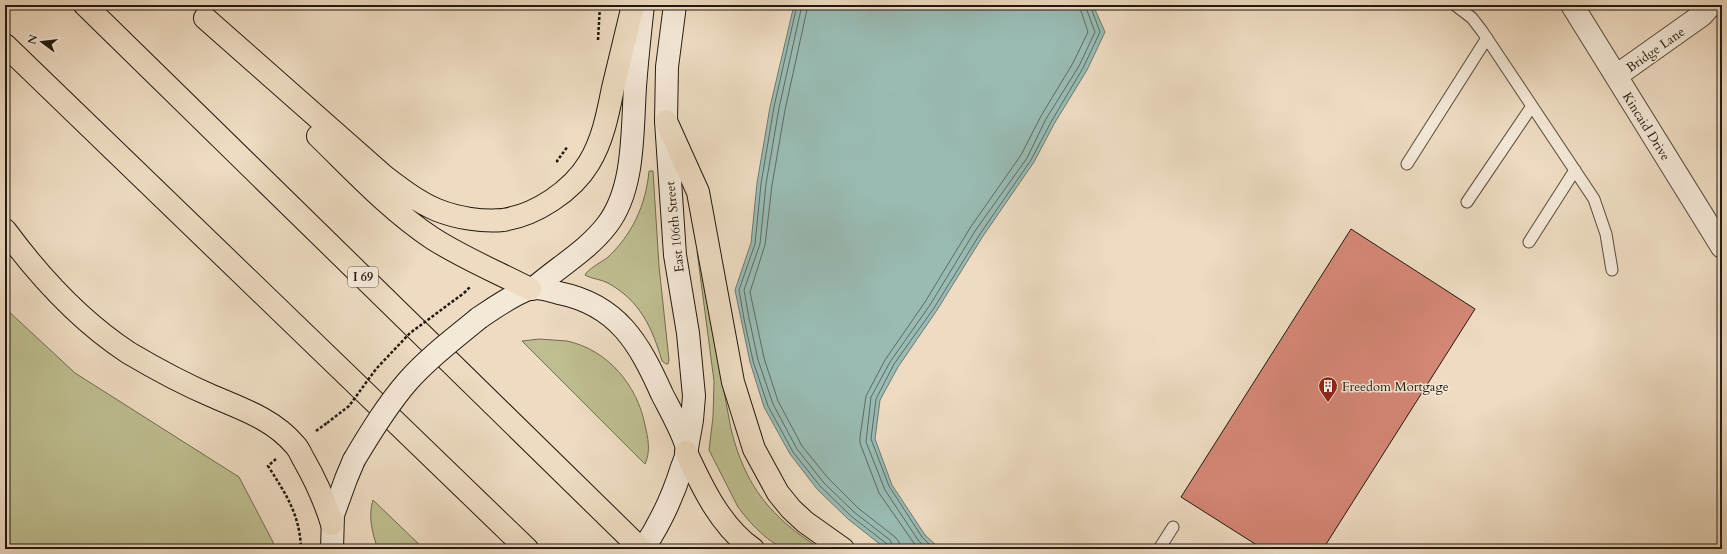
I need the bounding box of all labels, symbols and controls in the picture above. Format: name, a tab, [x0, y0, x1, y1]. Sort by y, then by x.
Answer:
north arrow	[22, 22, 62, 62]
street label: Bridge Lane	[1623, 23, 1689, 77]
text: N	[24, 33, 41, 46]
street label: Kincaid Drive	[1618, 89, 1674, 164]
street label: East 106th Street	[661, 180, 689, 273]
road number: I 69	[348, 267, 378, 287]
building icon: Freedom Mortgage	[1317, 375, 1339, 403]
place label: Freedom Mortgage	[1342, 378, 1449, 396]

